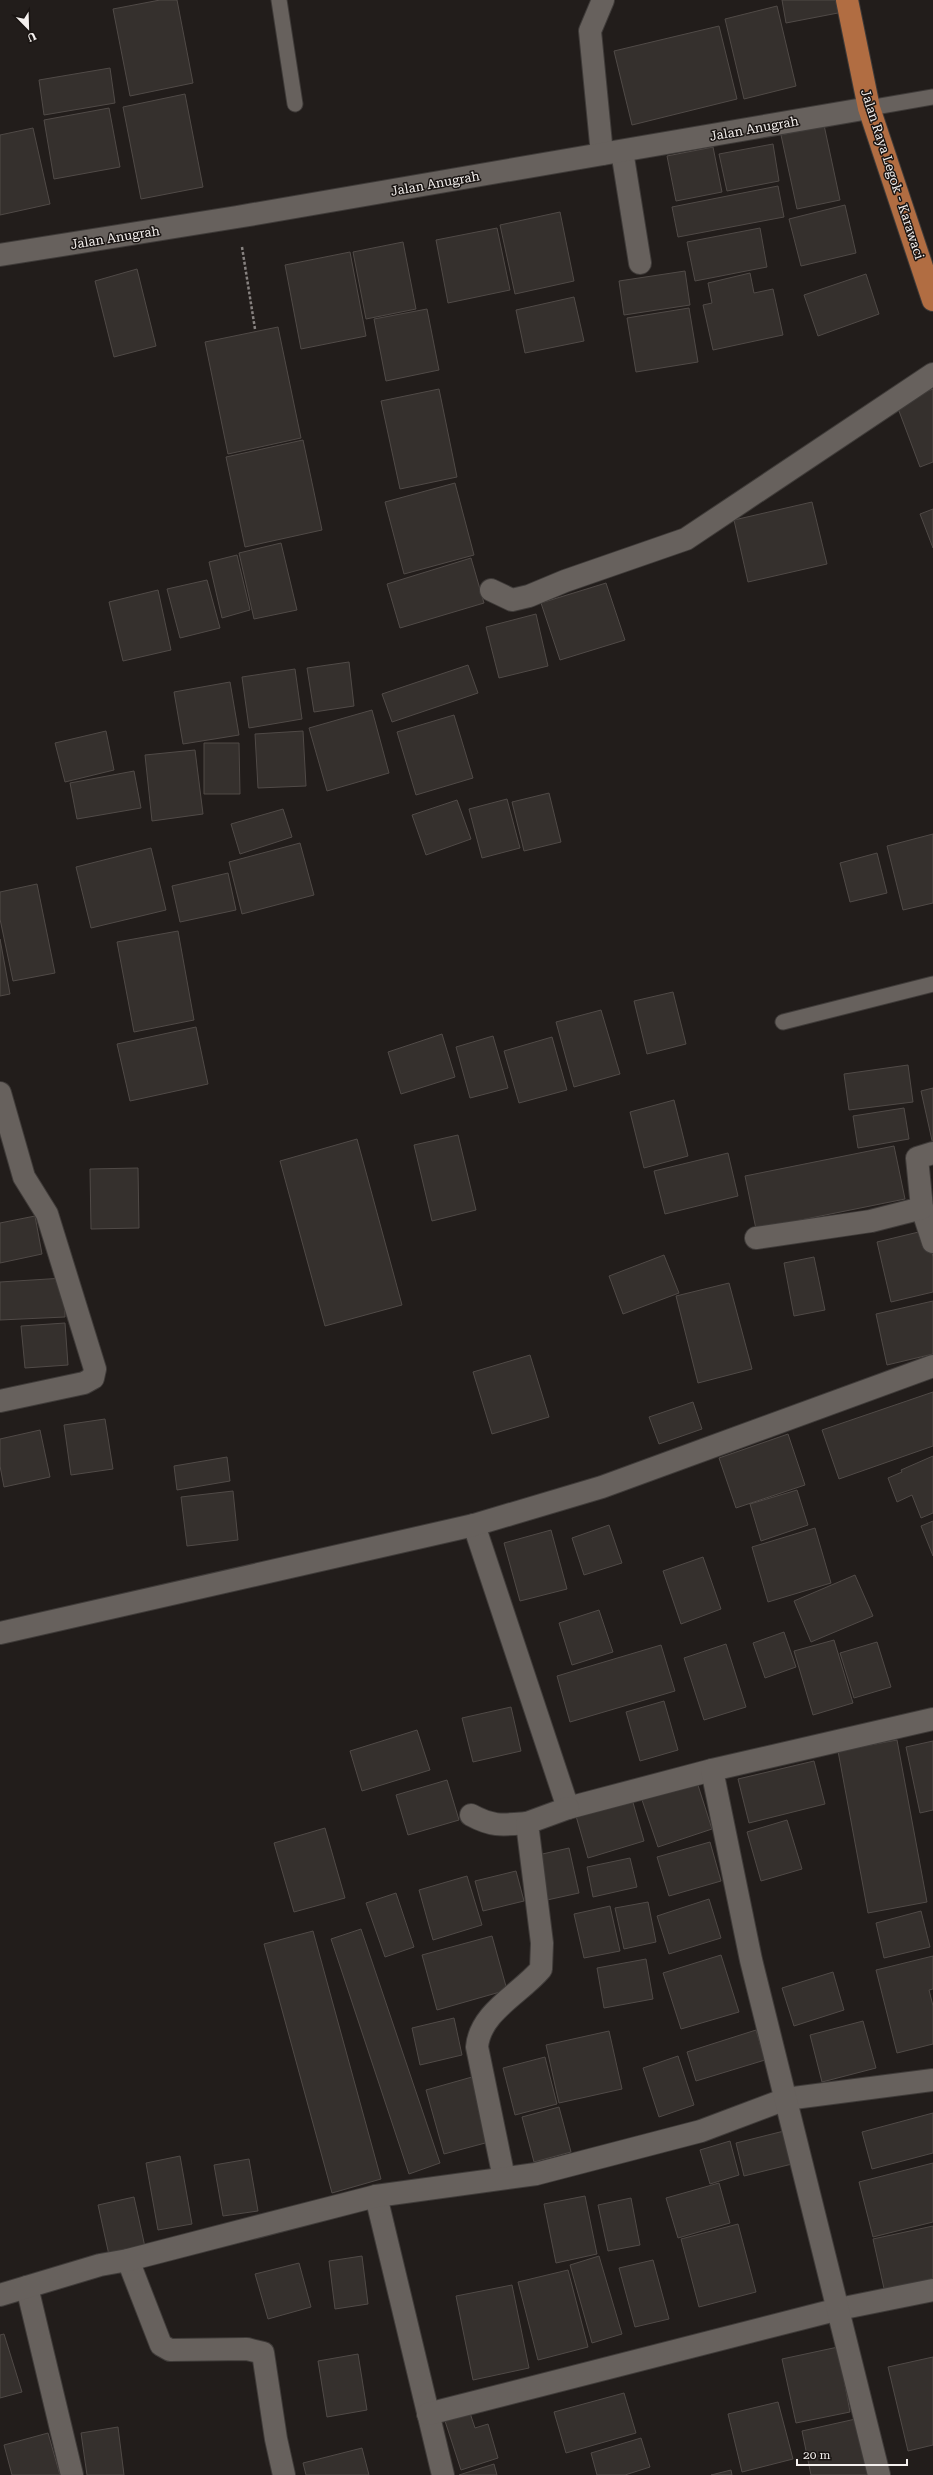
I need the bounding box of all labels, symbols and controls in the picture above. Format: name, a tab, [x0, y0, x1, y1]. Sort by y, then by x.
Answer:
north arrow	[8, 8, 48, 48]
text: U	[25, 29, 38, 45]
street label: Jalan Raya Legok - Karawaci	[858, 87, 927, 261]
street label: Jalan Anugrah	[708, 113, 800, 144]
street label: Jalan Anugrah	[389, 168, 481, 199]
street label: Jalan Anugrah	[69, 223, 161, 252]
scale bar	[797, 2441, 907, 2467]
text: 20 m	[803, 2448, 830, 2462]

